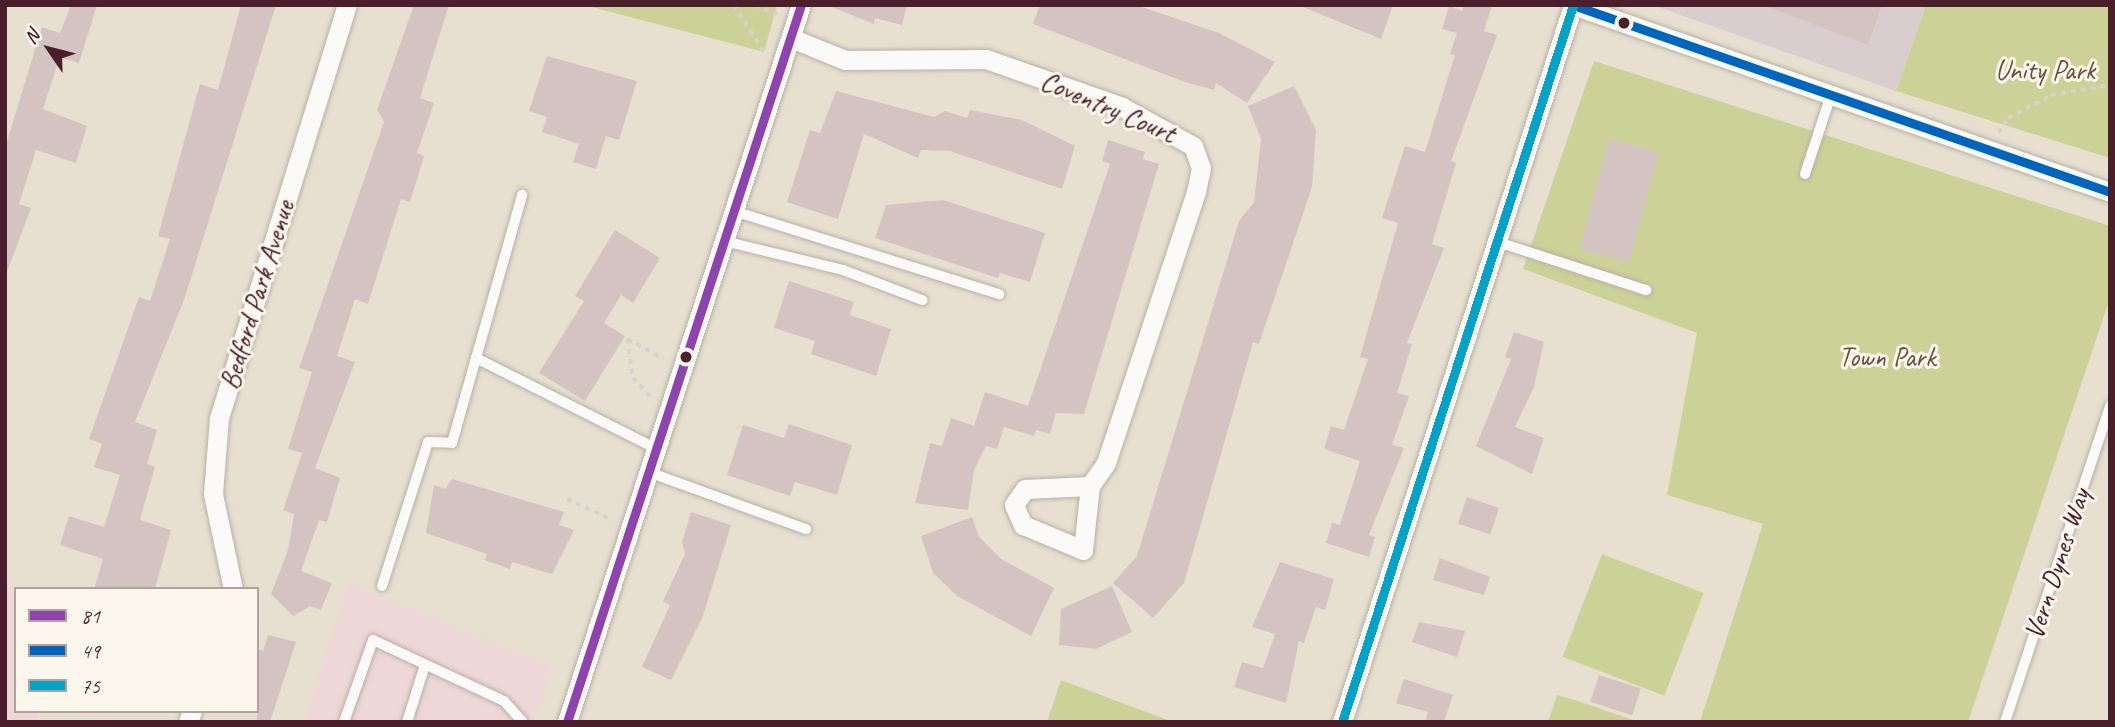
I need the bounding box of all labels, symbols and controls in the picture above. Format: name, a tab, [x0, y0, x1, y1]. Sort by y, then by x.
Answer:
north arrow	[14, 14, 84, 84]
unlabelled marker	[1617, 16, 1631, 30]
text: N	[19, 25, 45, 49]
park label: Unity Park	[1994, 53, 2096, 87]
street label: Coventry Court	[1036, 64, 1180, 150]
street label: Bedford Park Avenue	[212, 196, 302, 394]
park label: Town Park	[1838, 340, 1936, 374]
unlabelled marker	[679, 350, 693, 364]
street label: Vern Dynes Way	[2017, 484, 2097, 644]
legend	[14, 587, 259, 713]
text: 81	[81, 603, 100, 629]
text: 49	[81, 638, 100, 664]
text: 75	[81, 673, 100, 699]

